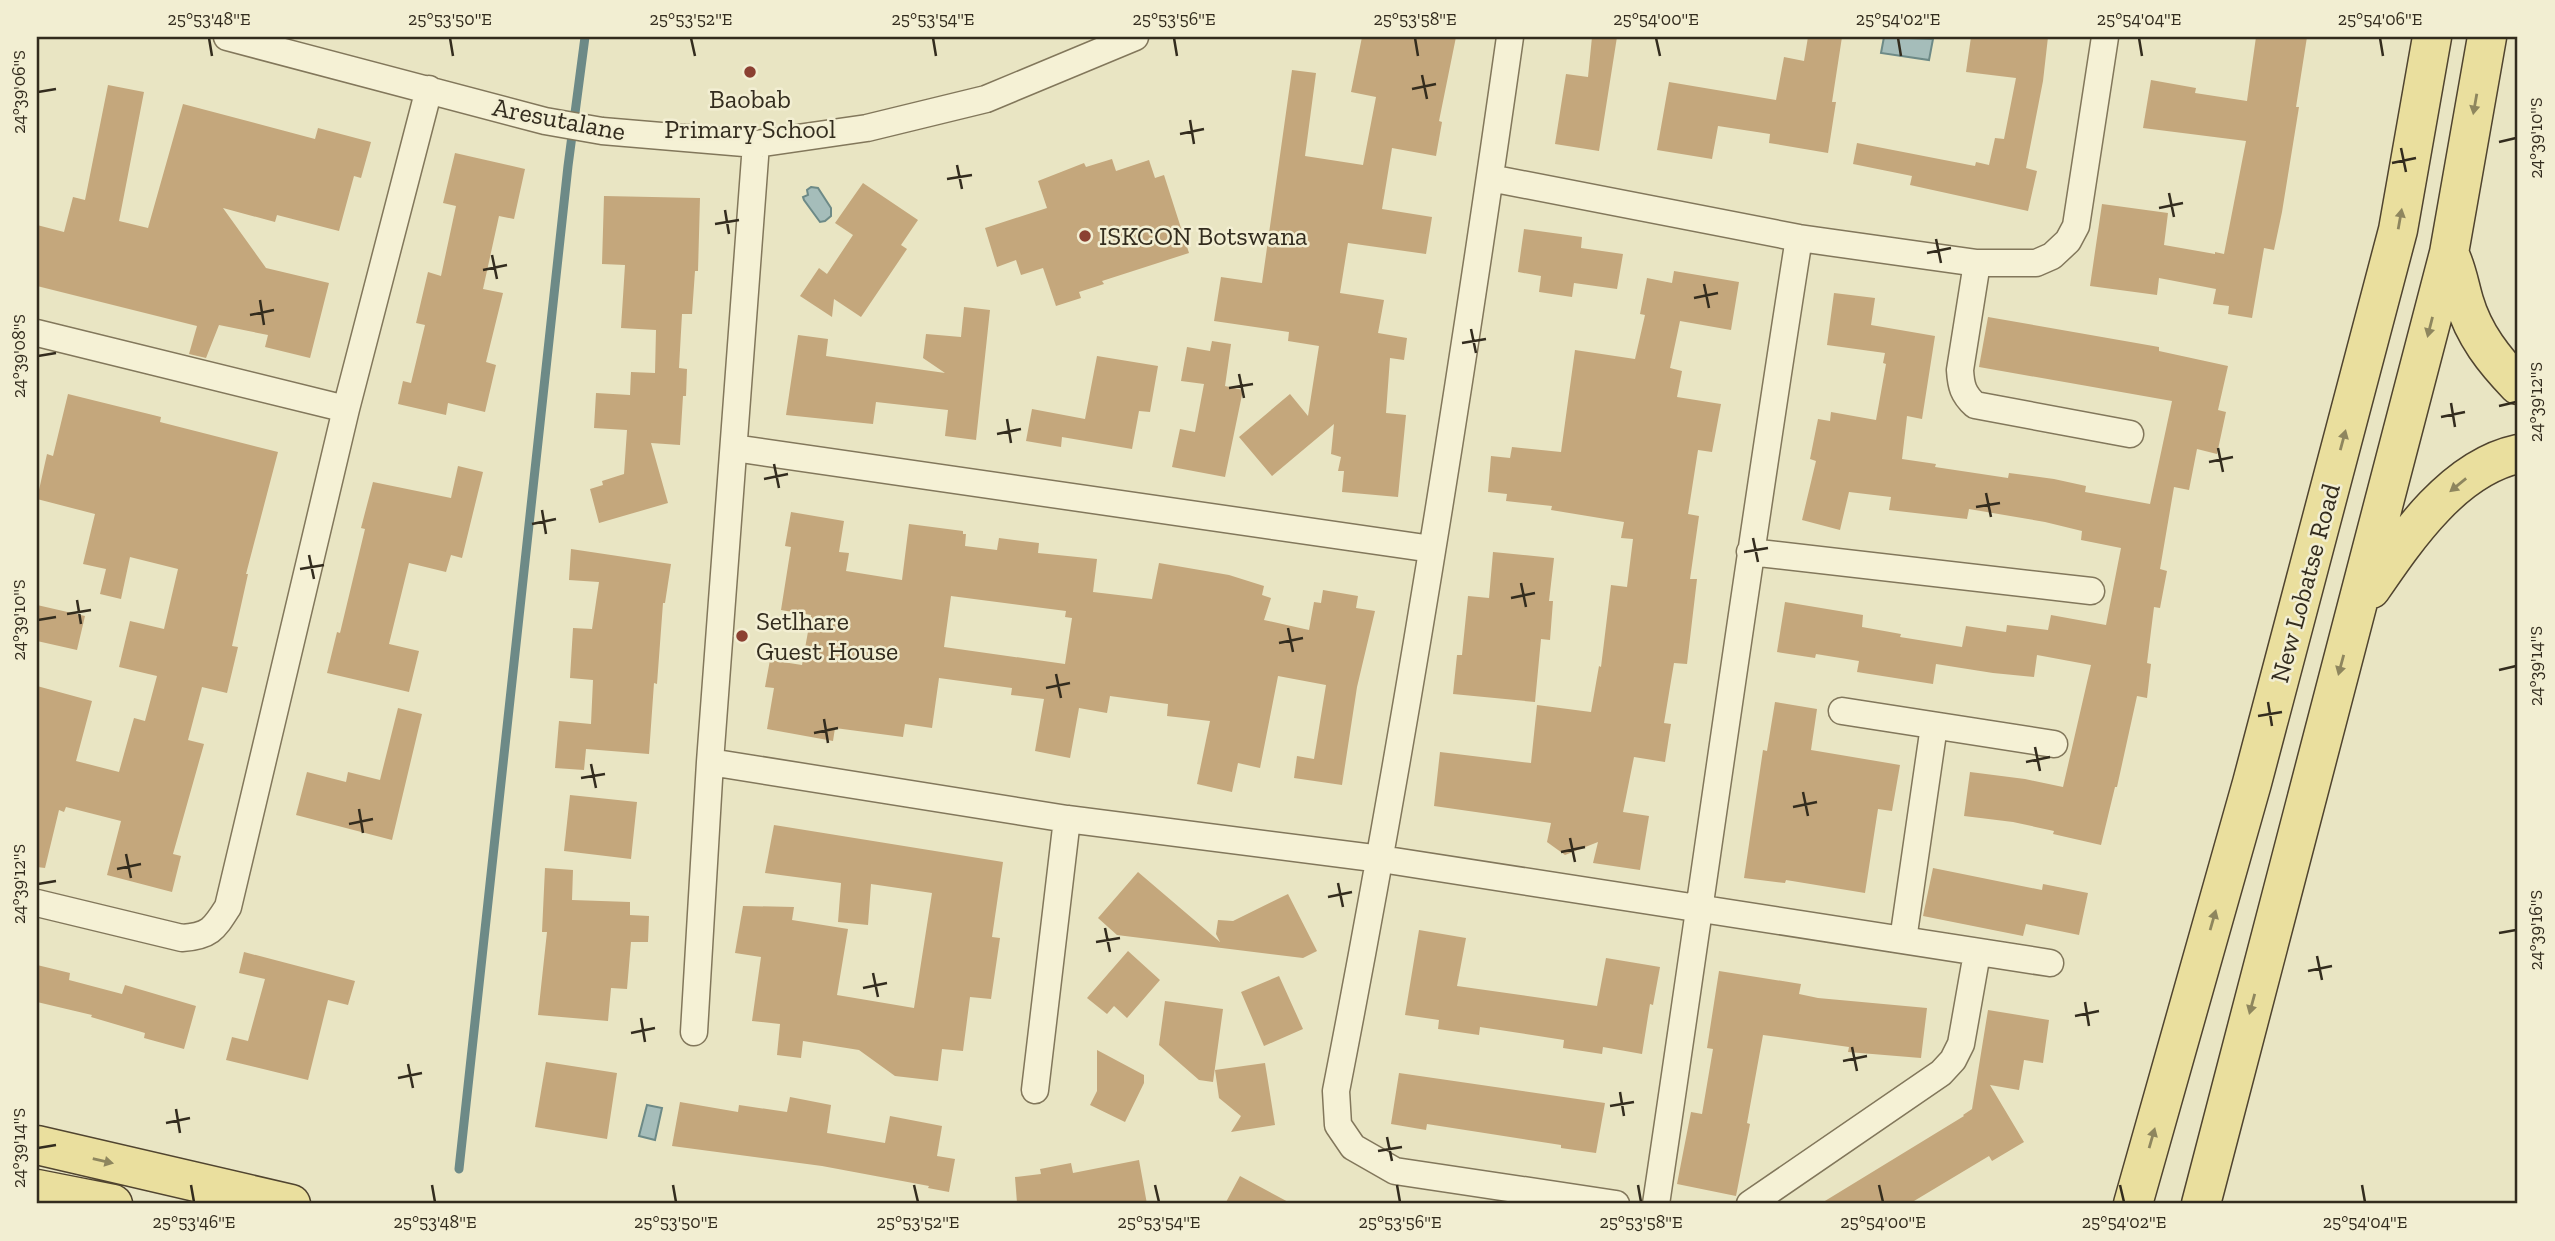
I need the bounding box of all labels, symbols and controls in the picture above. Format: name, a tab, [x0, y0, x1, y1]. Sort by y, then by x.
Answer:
text: 25°53'48"E	[167, 8, 251, 30]
text: 25°53'50"E	[408, 8, 492, 30]
text: 25°53'52"E	[650, 8, 732, 30]
text: 25°53'54"E	[892, 8, 974, 30]
text: 25°53'56"E	[1132, 8, 1216, 30]
text: 25°53'58"E	[1373, 8, 1457, 30]
text: 25°54'00"E	[1613, 8, 1699, 30]
text: 25°54'02"E	[1856, 8, 1940, 30]
text: 25°54'04"E	[2097, 8, 2181, 30]
text: 25°54'06"E	[2338, 8, 2422, 30]
text: 24°39'06"S	[8, 50, 30, 134]
marker: Baobab Primary School	[742, 64, 758, 80]
place label: Baobab Primary School	[664, 83, 836, 145]
street label: Aresutalane	[490, 90, 628, 148]
one-way arrow	[2469, 93, 2480, 115]
text: 24°39'10"S	[2525, 97, 2547, 179]
one-way arrow	[2394, 208, 2405, 230]
place label: ISKCON Botswana	[1099, 220, 1308, 252]
marker: ISKCON Botswana	[1077, 228, 1093, 244]
text: 24°39'08"S	[8, 314, 30, 398]
one-way arrow	[2424, 316, 2435, 338]
text: 24°39'12"S	[2525, 362, 2547, 442]
one-way arrow	[2338, 429, 2348, 450]
one-way arrow	[2450, 478, 2468, 493]
street label: New Lobatse Road	[2263, 480, 2347, 686]
text: 24°39'10"S	[8, 579, 30, 661]
place label: Setlhare Guest House	[756, 605, 898, 667]
text: 24°39'14"S	[2525, 626, 2547, 706]
marker: Setlhare Guest House	[734, 628, 750, 644]
one-way arrow	[2336, 655, 2346, 676]
text: 24°39'12"S	[8, 844, 30, 924]
text: 24°39'16"S	[2525, 890, 2547, 970]
one-way arrow	[2209, 909, 2219, 930]
one-way arrow	[2246, 993, 2257, 1015]
text: 24°39'14"S	[8, 1108, 30, 1188]
one-way arrow	[2147, 1128, 2157, 1149]
one-way arrow	[92, 1156, 114, 1167]
text: 25°53'46"E	[153, 1211, 235, 1233]
text: 25°53'48"E	[393, 1211, 477, 1233]
text: 25°53'50"E	[634, 1211, 718, 1233]
text: 25°53'52"E	[877, 1211, 959, 1233]
text: 25°53'54"E	[1118, 1211, 1200, 1233]
text: 25°53'56"E	[1358, 1211, 1442, 1233]
text: 25°53'58"E	[1599, 1211, 1683, 1233]
text: 25°54'00"E	[1840, 1211, 1926, 1233]
text: 25°54'02"E	[2082, 1211, 2166, 1233]
text: 25°54'04"E	[2323, 1211, 2407, 1233]

